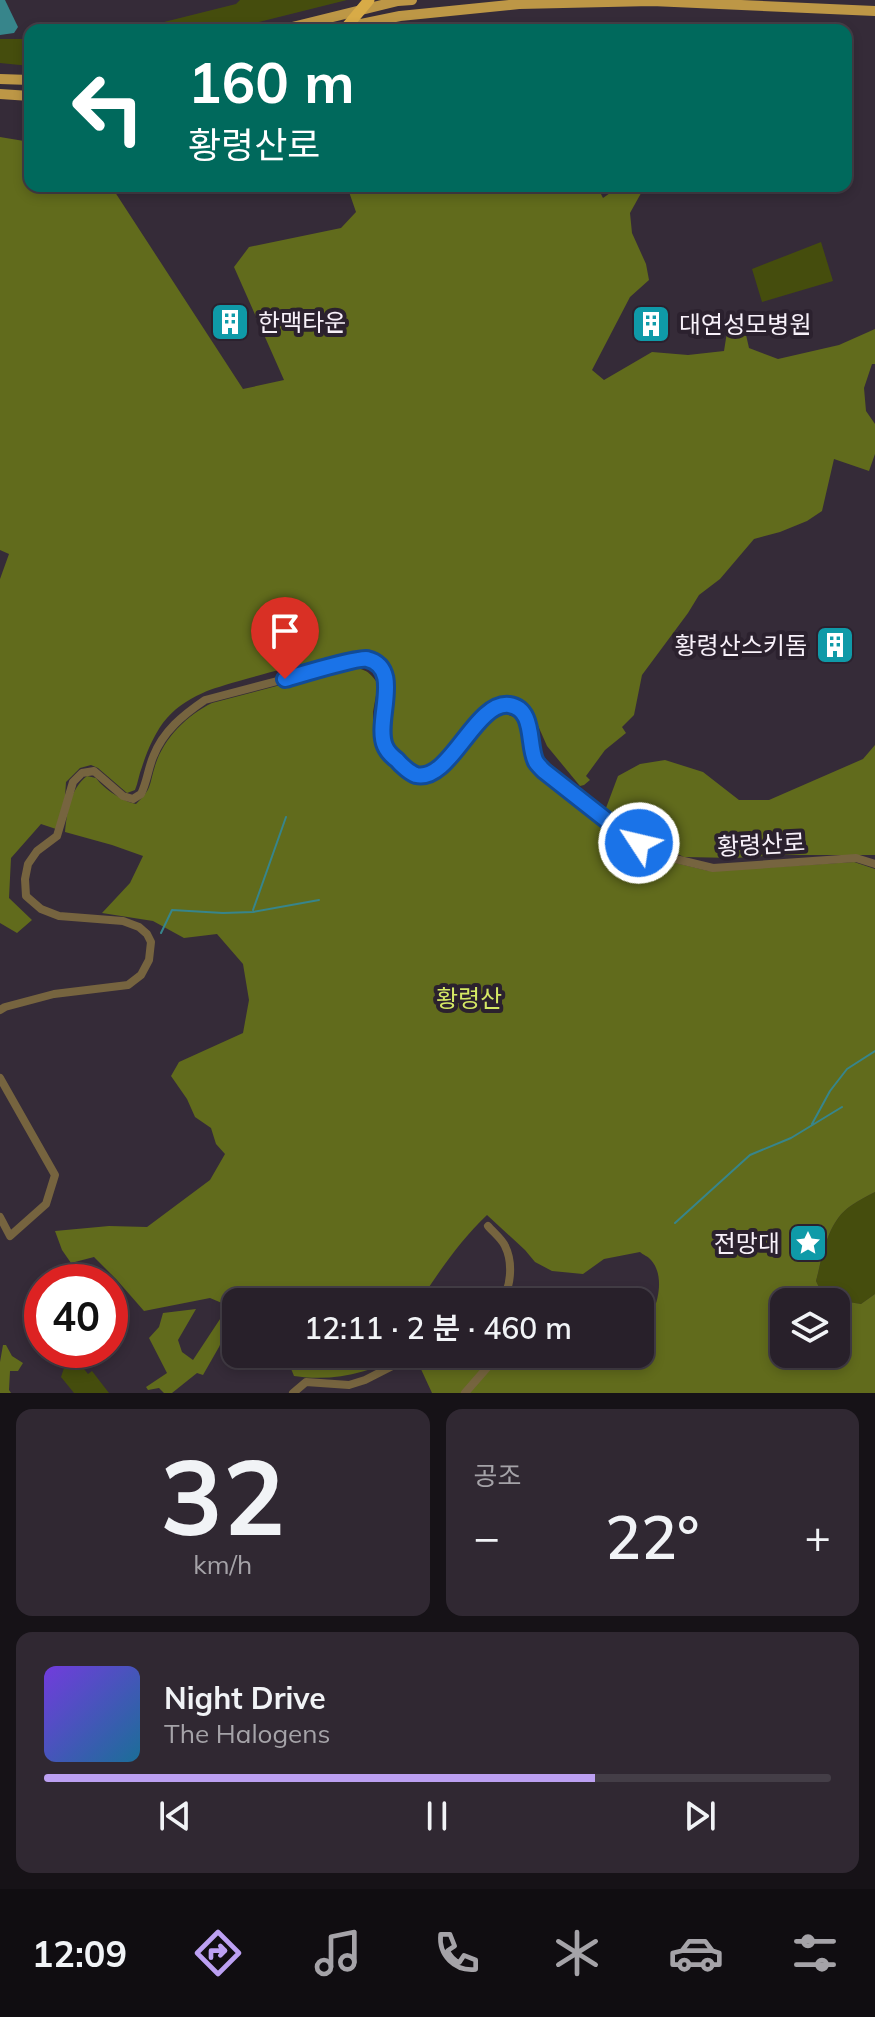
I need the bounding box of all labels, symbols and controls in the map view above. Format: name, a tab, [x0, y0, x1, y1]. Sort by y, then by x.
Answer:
text: 160 m	[188, 47, 355, 117]
icon: left	[56, 56, 160, 160]
text: 황령산로	[188, 122, 320, 167]
building icon: 한맥타운	[209, 301, 251, 343]
building icon: 대연성모병원	[630, 303, 672, 345]
place label: 한맥타운	[258, 307, 346, 337]
place label: 대연성모병원	[679, 309, 811, 339]
pin	[251, 597, 319, 679]
icon: arrive	[263, 609, 307, 653]
building icon: 황령산스키돔	[814, 624, 856, 666]
place label: 황령산스키돔	[675, 630, 807, 660]
position arrow	[597, 801, 681, 885]
street label: 황령산로	[716, 827, 806, 861]
park label: 황령산	[436, 983, 502, 1013]
place icon: 전망대	[787, 1222, 829, 1264]
place label: 전망대	[714, 1228, 780, 1258]
speed limit sign: 40	[24, 1264, 128, 1368]
map controls	[770, 1288, 850, 1368]
button: layers	[770, 1288, 850, 1368]
text: 12:11 · 2 분 · 460 m	[304, 1309, 572, 1347]
text: 32	[160, 1430, 285, 1561]
text: 공조	[474, 1459, 521, 1492]
text: 22°	[605, 1499, 700, 1574]
text: −	[474, 1509, 500, 1564]
text: +	[805, 1509, 831, 1564]
text: km/h	[193, 1548, 252, 1581]
text: Night Drive	[164, 1679, 326, 1717]
text: The Halogens	[164, 1717, 330, 1750]
icon: previous	[153, 1794, 197, 1838]
icon: pause	[415, 1794, 459, 1838]
icon: next	[678, 1794, 722, 1838]
icon: directions	[190, 1925, 246, 1981]
icon: music	[310, 1925, 366, 1981]
icon: phone	[429, 1925, 485, 1981]
icon: climate	[549, 1925, 605, 1981]
icon: car	[668, 1925, 724, 1981]
icon: filters	[787, 1925, 843, 1981]
text: 12:09	[32, 1931, 127, 1976]

